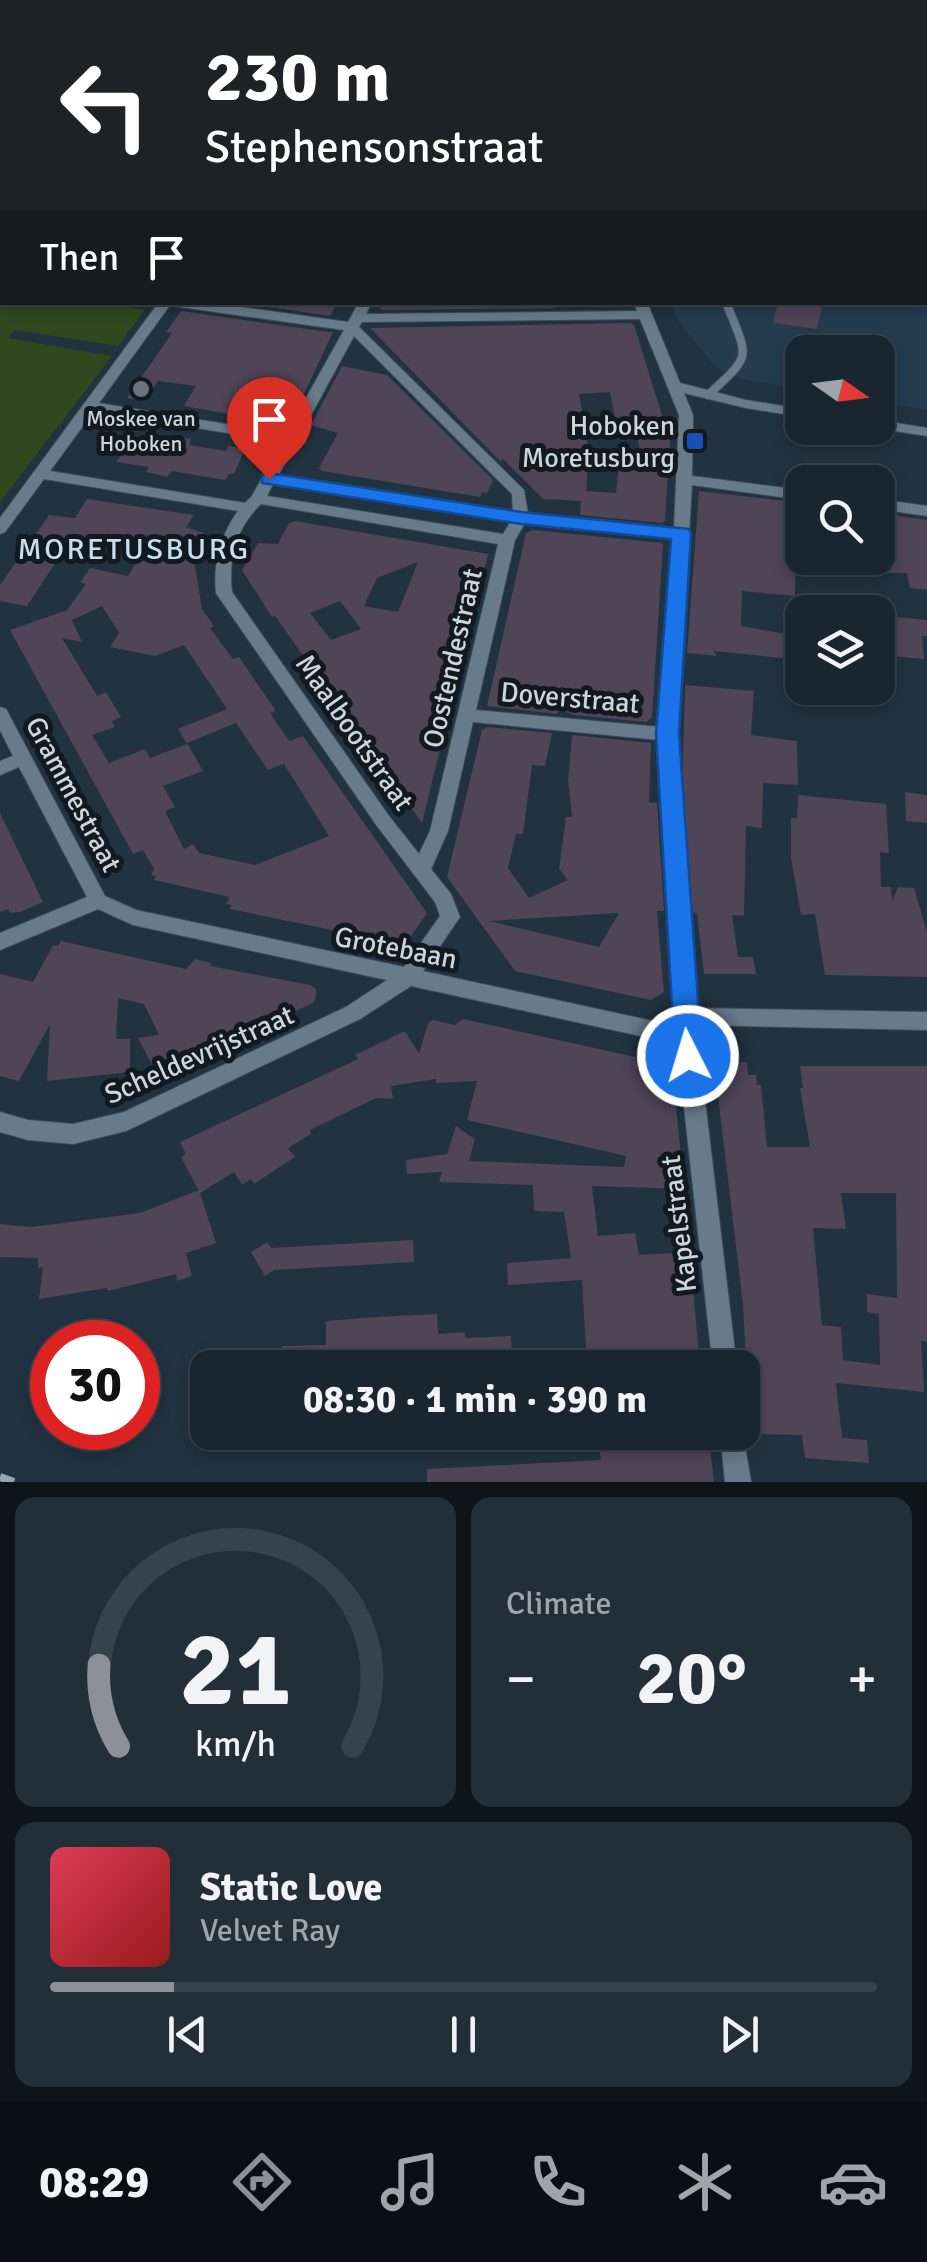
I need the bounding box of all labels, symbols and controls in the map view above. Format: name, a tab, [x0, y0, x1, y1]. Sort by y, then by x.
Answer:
text: 230 m	[205, 34, 390, 120]
icon: left	[40, 40, 170, 170]
text: Stephensonstraat	[205, 120, 544, 175]
icon: arrive	[139, 230, 194, 285]
text: Then	[40, 234, 119, 281]
north arrow	[785, 335, 895, 445]
map controls	[785, 335, 895, 705]
pin	[227, 377, 312, 480]
marker: Moskee van Hoboken	[130, 378, 152, 400]
icon: arrive	[242, 392, 297, 447]
place label: Moskee van Hoboken	[86, 405, 196, 457]
place label: Hoboken Moretusburg	[522, 409, 675, 475]
marker: Hoboken Moretusburg	[684, 430, 706, 452]
button: search	[785, 465, 895, 575]
district label: MORETUSBURG	[17, 531, 251, 568]
street label: Oostendestraat	[416, 565, 490, 751]
button: layers	[785, 595, 895, 705]
street label: Maalbootstraat	[288, 648, 421, 817]
street label: Doverstraat	[499, 675, 641, 721]
street label: Grammestraat	[18, 711, 128, 878]
street label: Grotebaan	[332, 919, 460, 977]
street label: Scheldevrijstraat	[100, 998, 299, 1112]
position arrow	[636, 1004, 740, 1108]
street label: Kapelstraat	[654, 1153, 704, 1294]
speed limit sign: 30	[30, 1320, 160, 1450]
text: 08:30 · 1 min · 390 m	[303, 1376, 647, 1423]
text: Climate	[506, 1584, 612, 1623]
text: 21	[179, 1606, 292, 1734]
text: 20°	[636, 1632, 747, 1725]
text: −	[506, 1645, 536, 1713]
text: +	[847, 1645, 877, 1713]
text: km/h	[195, 1722, 276, 1766]
text: Static Love	[200, 1864, 382, 1911]
text: Velvet Ray	[200, 1911, 340, 1950]
icon: previous	[160, 2007, 215, 2062]
icon: pause	[436, 2007, 491, 2062]
icon: next	[712, 2007, 767, 2062]
icon: directions	[227, 2147, 297, 2217]
icon: music	[375, 2147, 445, 2217]
icon: phone	[523, 2147, 593, 2217]
icon: climate	[670, 2147, 740, 2217]
icon: car	[818, 2147, 888, 2217]
text: 08:29	[39, 2155, 149, 2210]

